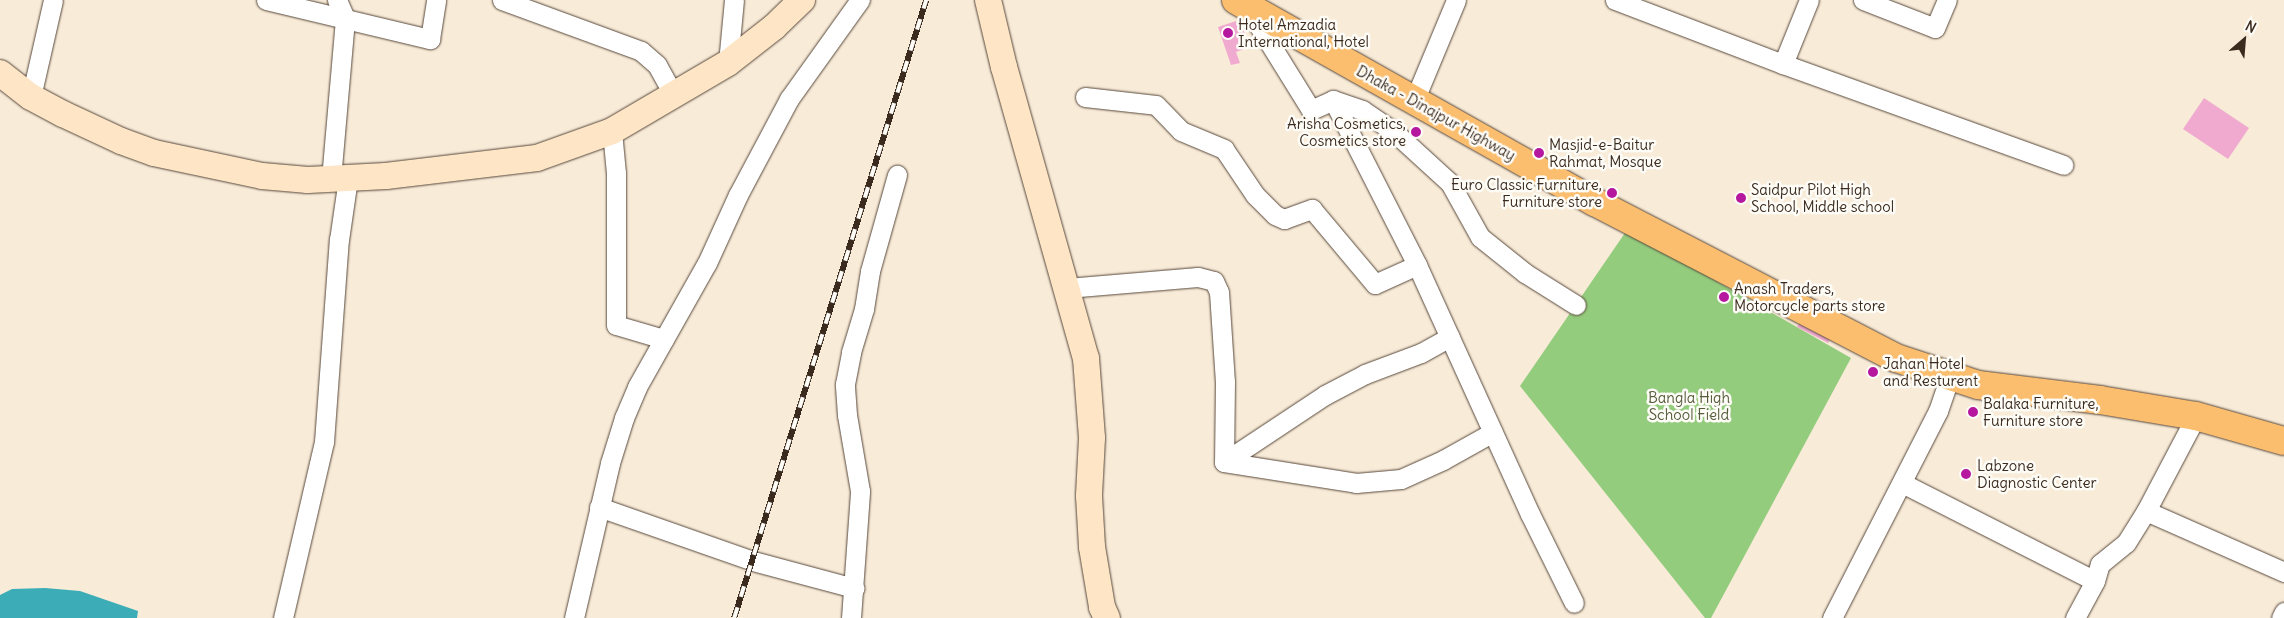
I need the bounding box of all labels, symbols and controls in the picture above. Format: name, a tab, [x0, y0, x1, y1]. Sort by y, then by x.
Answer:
place label: Hotel Amzadia International, Hotel	[1238, 15, 1369, 50]
north arrow	[2219, 15, 2269, 65]
text: N	[2242, 16, 2259, 37]
marker: Hotel Amzadia International, Hotel	[1222, 27, 1234, 39]
street label: Dhaka - Dinajpur Highway	[1353, 62, 1519, 164]
place label: Arisha Cosmetics, Cosmetics store	[1287, 114, 1406, 149]
marker: Arisha Cosmetics, Cosmetics store	[1410, 126, 1422, 138]
place label: Masjid-e-Baitur Rahmat, Mosque	[1549, 135, 1662, 170]
marker: Masjid-e-Baitur Rahmat, Mosque	[1533, 147, 1545, 159]
place label: Euro Classic Furniture, Furniture store	[1451, 175, 1602, 210]
place label: Saidpur Pilot High School, Middle school	[1751, 180, 1894, 215]
marker: Euro Classic Furniture, Furniture store	[1606, 187, 1618, 199]
marker: Saidpur Pilot High School, Middle school	[1735, 192, 1747, 204]
place label: Anash Traders, Motorcycle parts store	[1734, 279, 1885, 314]
marker: Anash Traders, Motorcycle parts store	[1718, 291, 1730, 303]
place label: Jahan Hotel and Resturent	[1883, 354, 1978, 389]
marker: Jahan Hotel and Resturent	[1867, 366, 1879, 378]
park label: Bangla High School Field	[1648, 388, 1730, 423]
place label: Balaka Furniture, Furniture store	[1983, 394, 2099, 429]
marker: Balaka Furniture, Furniture store	[1967, 406, 1979, 418]
place label: Labzone Diagnostic Center	[1977, 456, 2097, 491]
marker: Labzone Diagnostic Center	[1959, 467, 1973, 481]

